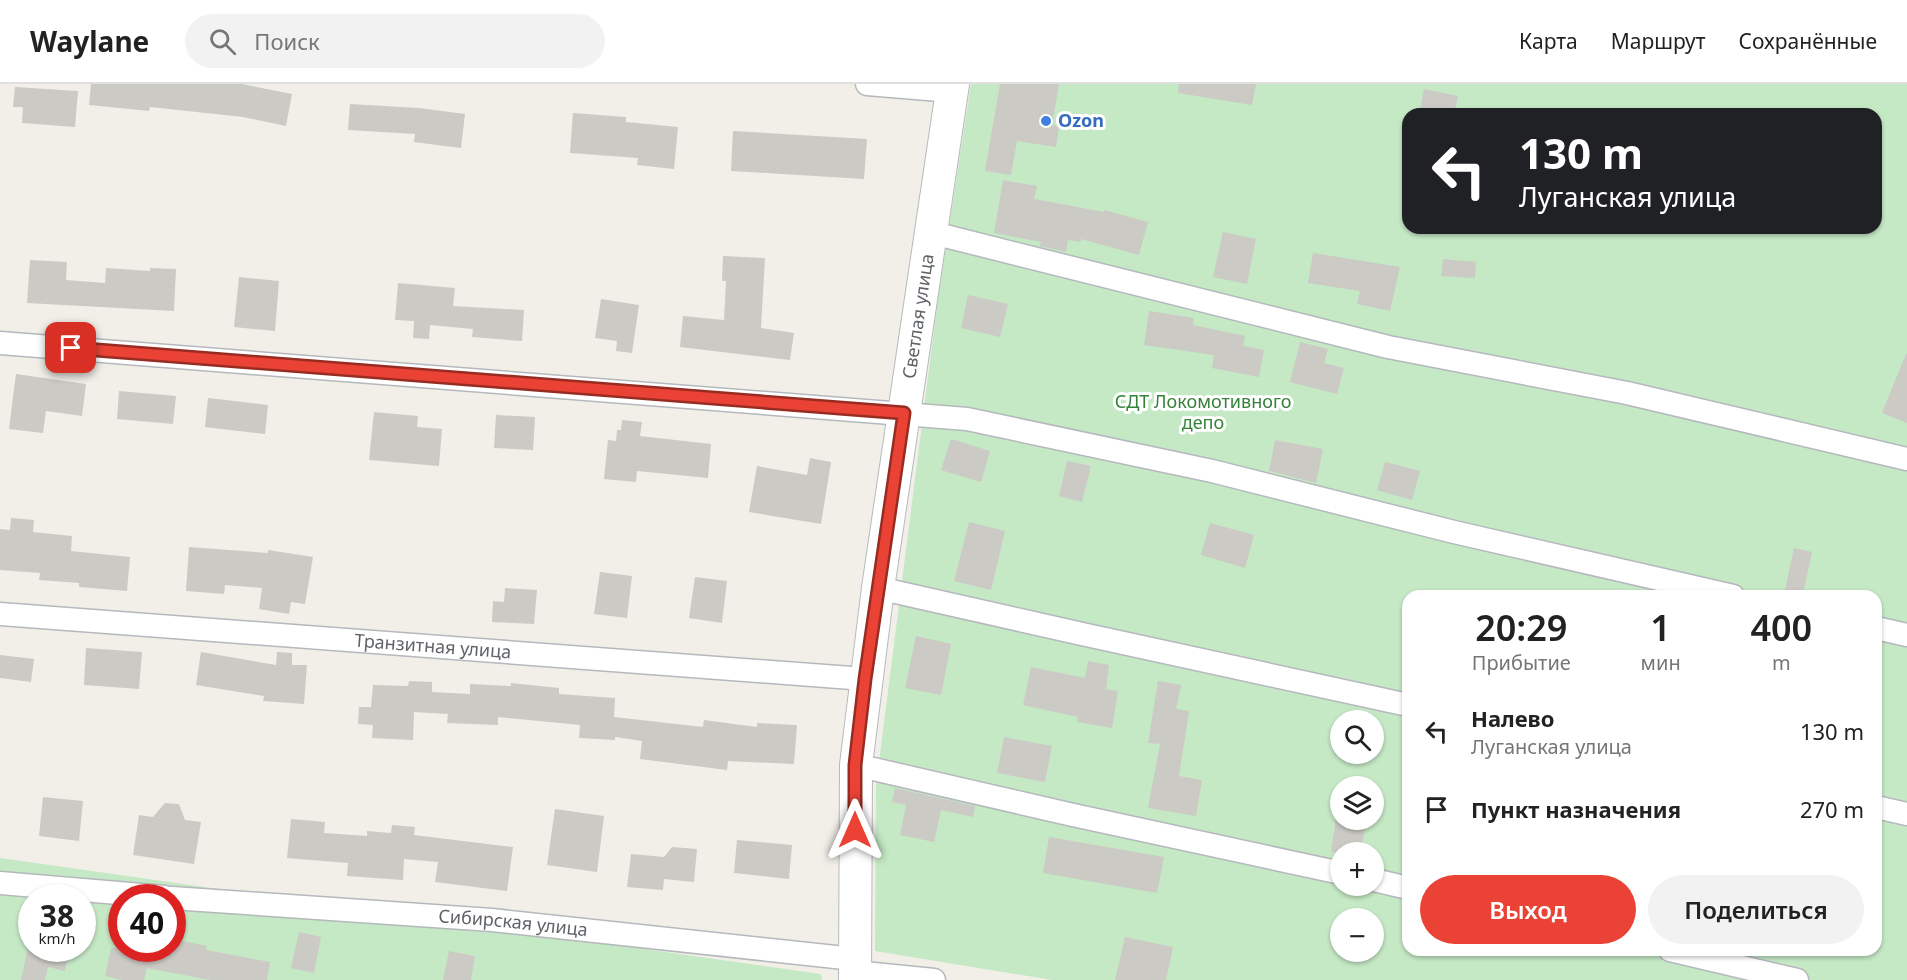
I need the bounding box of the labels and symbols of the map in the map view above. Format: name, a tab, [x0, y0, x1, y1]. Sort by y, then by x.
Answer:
place label: Ozon	[1058, 108, 1104, 132]
marker: Ozon	[1039, 114, 1053, 128]
street label: Светлая улица	[896, 252, 939, 380]
pin	[45, 322, 96, 373]
park label: СДТ Локомотивного депо	[1115, 389, 1291, 434]
street label: Транзитная улица	[354, 628, 512, 663]
position arrow	[823, 798, 887, 862]
speed limit sign: 40	[108, 884, 186, 962]
street label: Сибирская улица	[438, 903, 589, 941]

